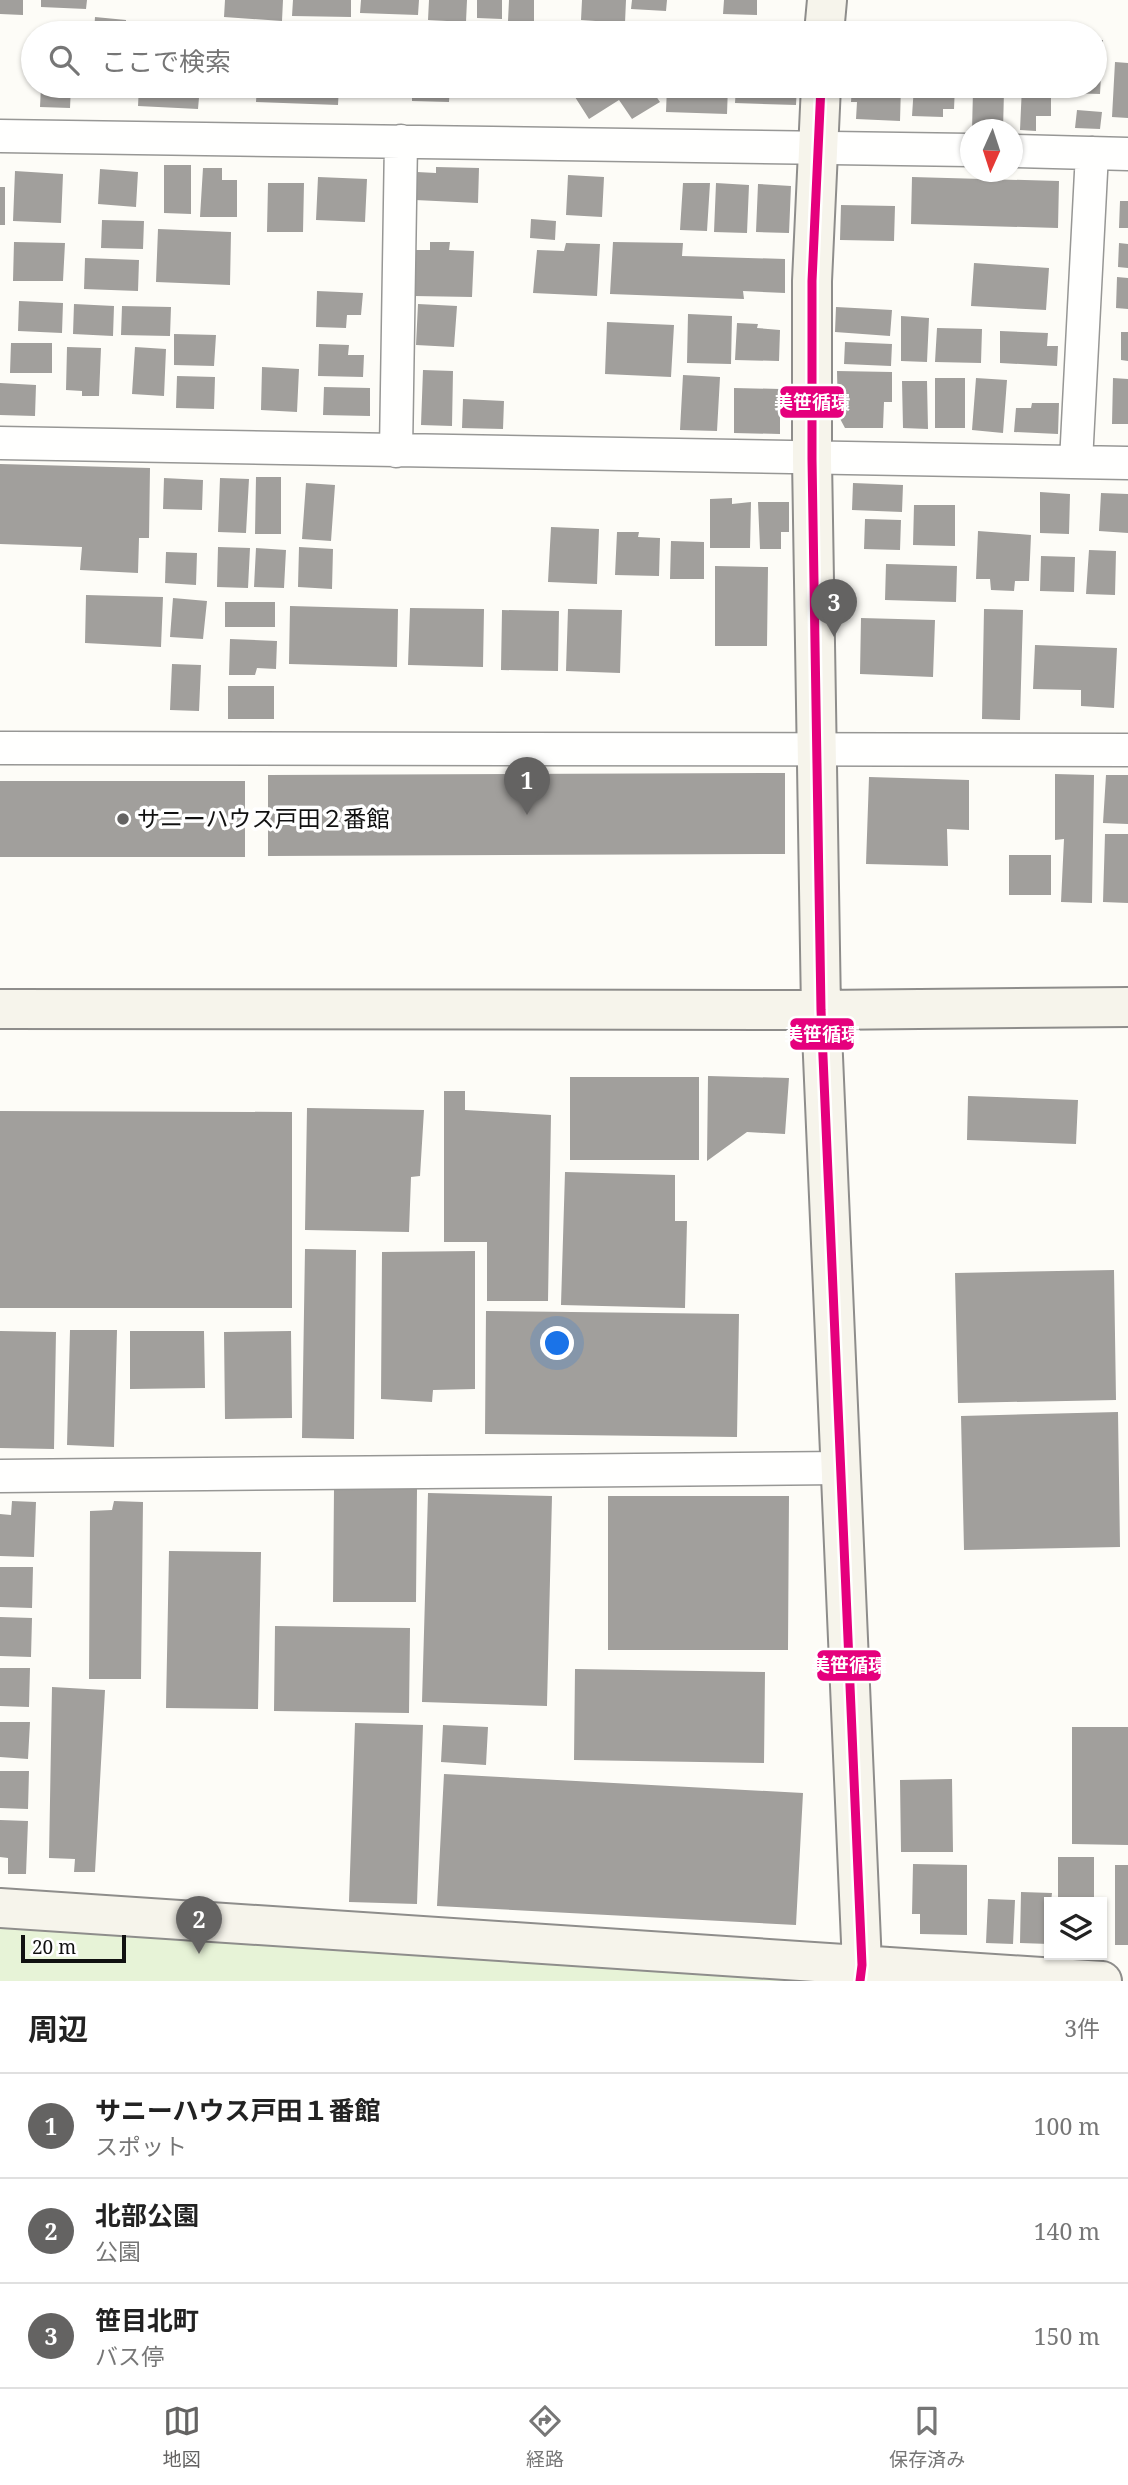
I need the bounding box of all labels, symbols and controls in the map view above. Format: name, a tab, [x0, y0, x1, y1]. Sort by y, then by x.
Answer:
search box	[21, 21, 1107, 98]
icon: search	[45, 41, 83, 79]
text: ここで検索	[101, 43, 231, 79]
north arrow	[960, 119, 1023, 182]
line badge: 美笹循環	[779, 385, 845, 419]
text: 美笹循環	[774, 389, 850, 415]
pin: 3	[811, 579, 857, 637]
pin: 1	[504, 757, 550, 815]
place label: サニーハウス戸田２番館	[137, 802, 390, 834]
marker: サニーハウス戸田２番館	[115, 811, 131, 827]
line badge: 美笹循環	[789, 1017, 855, 1051]
text: 美笹循環	[784, 1021, 860, 1047]
your location	[540, 1326, 574, 1360]
line badge: 美笹循環	[816, 1649, 882, 1682]
text: 美笹循環	[811, 1652, 887, 1678]
pin: 2	[176, 1896, 222, 1954]
map controls	[1044, 1897, 1107, 1960]
button: layers	[1044, 1897, 1107, 1960]
scale bar	[21, 1932, 126, 1964]
text: 20 m	[32, 1934, 76, 1960]
text: 周辺	[28, 2008, 88, 2049]
text: 3件	[1064, 2012, 1100, 2044]
text: サニーハウス戸田１番館	[95, 2092, 380, 2128]
text: 1	[45, 2110, 58, 2142]
text: 100 m	[1034, 2110, 1100, 2142]
text: スポット	[95, 2130, 187, 2162]
text: 北部公園	[95, 2197, 199, 2233]
text: 2	[45, 2215, 58, 2247]
text: 140 m	[1034, 2215, 1100, 2247]
text: 公園	[95, 2235, 141, 2267]
text: 笹目北町	[95, 2302, 199, 2338]
text: 3	[45, 2320, 58, 2352]
text: 150 m	[1034, 2320, 1100, 2352]
text: バス停	[95, 2340, 164, 2372]
tab: 地図	[163, 2402, 201, 2472]
tab: 経路	[526, 2402, 564, 2472]
tab: 保存済み	[889, 2402, 965, 2472]

